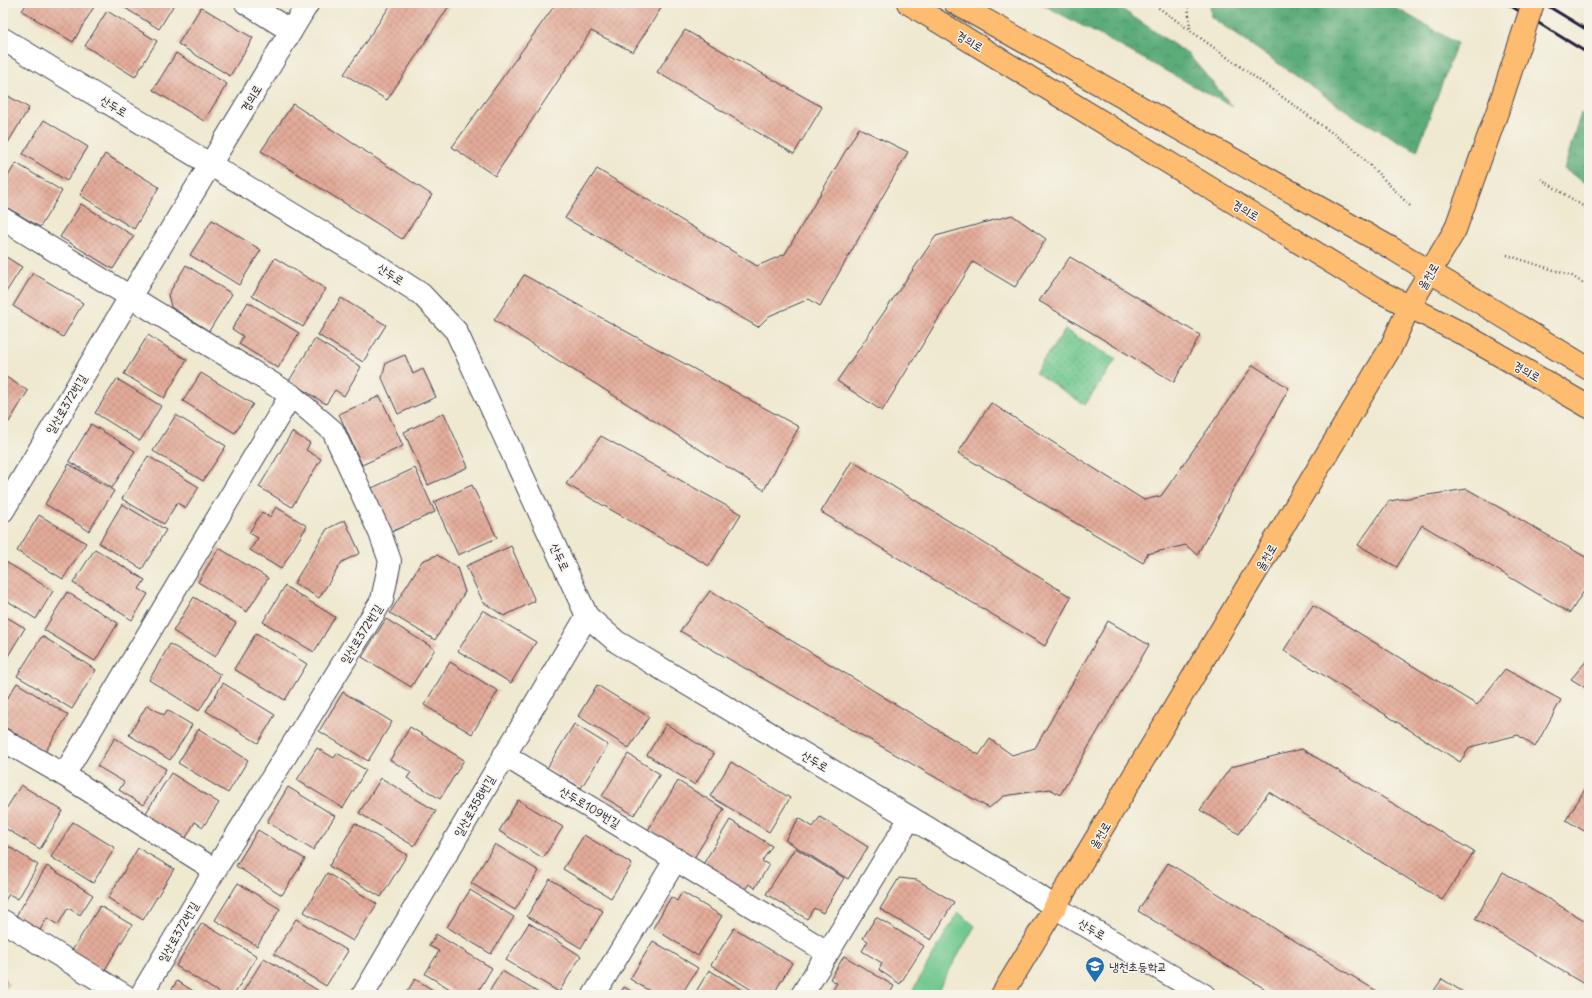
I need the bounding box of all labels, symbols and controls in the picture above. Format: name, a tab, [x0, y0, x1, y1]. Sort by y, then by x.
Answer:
street label: 경의로	[954, 27, 986, 55]
street label: 경의로	[237, 82, 265, 114]
street label: 산두로	[98, 92, 130, 120]
street label: 경의로	[1230, 196, 1262, 224]
street label: 산두로	[375, 260, 407, 288]
street label: 율천로	[1414, 260, 1442, 292]
street label: 경의로	[1511, 357, 1543, 385]
street label: 일산로372번길	[42, 371, 90, 437]
street label: 산두로	[547, 541, 573, 573]
street label: 율천로	[1252, 541, 1280, 573]
street label: 일산로372번길	[337, 601, 385, 667]
street label: 산두로	[799, 747, 831, 775]
street label: 일산로358번길	[450, 772, 498, 840]
street label: 산두로109번길	[557, 783, 623, 831]
street label: 율천로	[1086, 819, 1114, 851]
street label: 일산로372번길	[155, 899, 202, 965]
street label: 산두로	[1076, 915, 1108, 943]
school or university icon: 냉천초등학교	[1084, 955, 1106, 983]
place label: 냉천초등학교	[1109, 959, 1167, 974]

